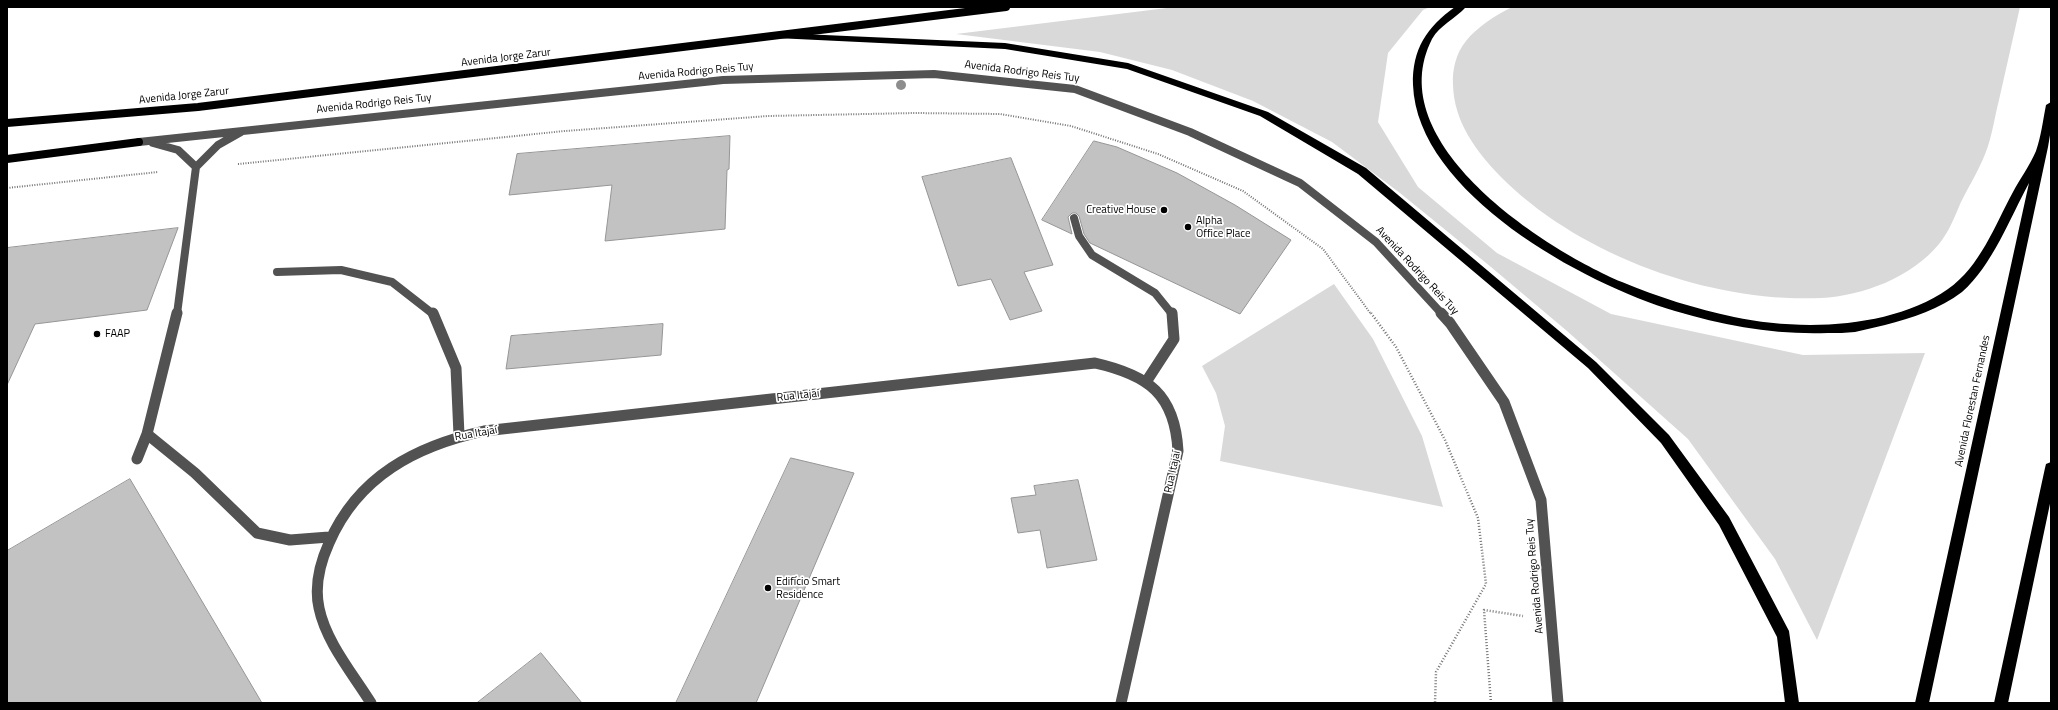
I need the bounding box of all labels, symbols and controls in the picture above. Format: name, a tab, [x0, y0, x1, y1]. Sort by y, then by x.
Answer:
street label: Avenida Jorge Zarur	[460, 46, 552, 70]
street label: Avenida Rodrigo Reis Tuy	[964, 58, 1080, 86]
street label: Avenida Rodrigo Reis Tuy	[638, 60, 754, 84]
street label: Avenida Jorge Zarur	[138, 85, 230, 107]
street label: Avenida Rodrigo Reis Tuy	[316, 91, 432, 117]
place label: Creative House	[1086, 203, 1156, 217]
marker: Creative House	[1159, 205, 1169, 215]
place label: Alpha Office Place	[1196, 214, 1251, 240]
marker: Alpha Office Place	[1183, 222, 1193, 232]
street label: Avenida Rodrigo Reis Tuy	[1373, 224, 1461, 318]
place label: FAAP	[105, 327, 130, 341]
marker: FAAP	[92, 329, 102, 339]
street label: Avenida Florestan Fernandes	[1953, 334, 1993, 468]
street label: Rua Itajaí	[776, 387, 820, 405]
street label: Rua Itajaí	[454, 424, 498, 444]
street label: Rua Itajaí	[1162, 450, 1184, 494]
street label: Avenida Rodrigo Reis Tuy	[1523, 518, 1547, 634]
place label: Edifício Smart Residence	[776, 575, 840, 601]
marker: Edifício Smart Residence	[763, 583, 773, 593]

